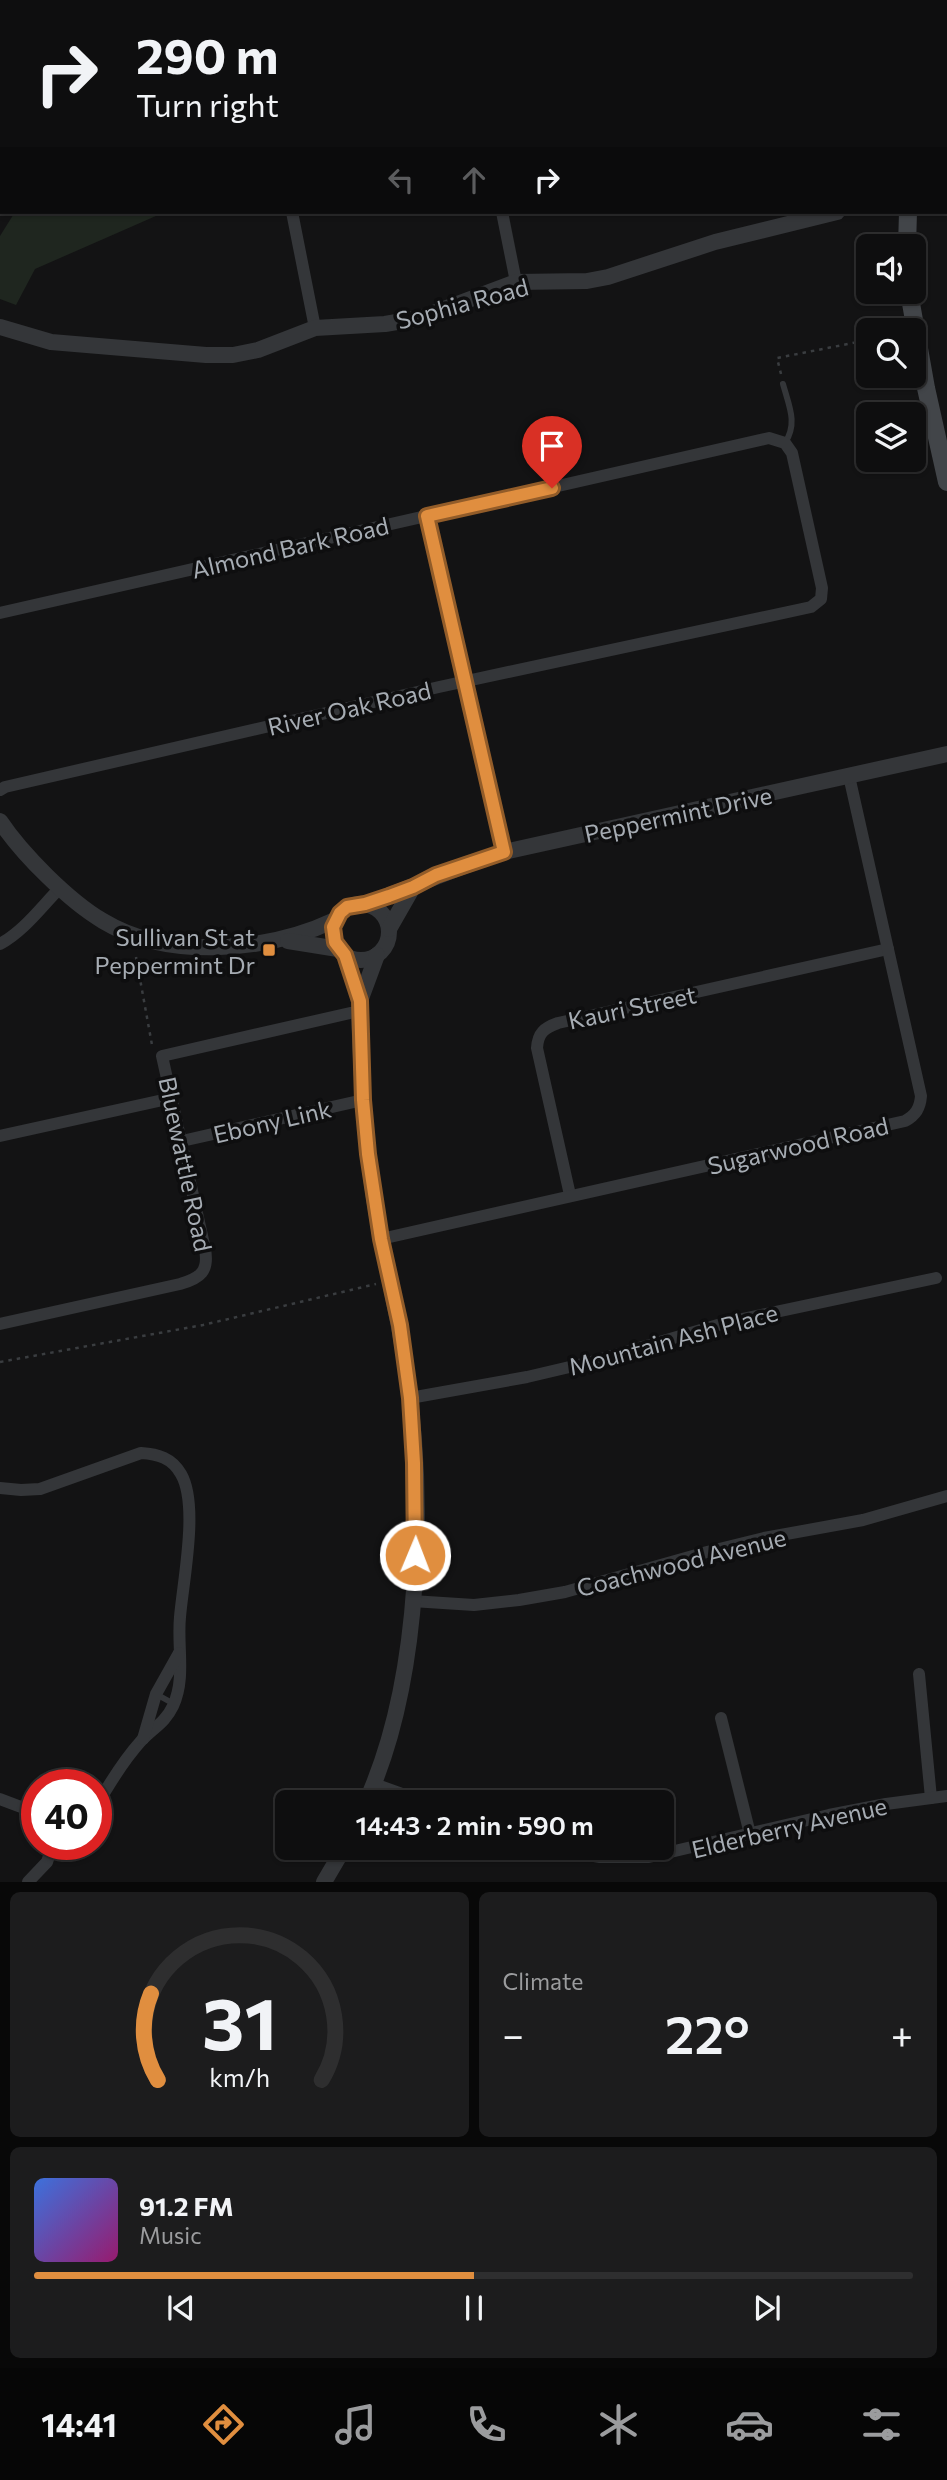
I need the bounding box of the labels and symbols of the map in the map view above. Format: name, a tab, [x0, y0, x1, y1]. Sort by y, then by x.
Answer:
street label: Sophia Road	[393, 271, 531, 335]
pin	[522, 416, 582, 488]
street label: Almond Bark Road	[189, 510, 391, 584]
street label: River Oak Road	[264, 675, 434, 741]
street label: Peppermint Drive	[581, 780, 775, 848]
place label: Sullivan St at Peppermint Dr	[94, 922, 255, 979]
marker: Sullivan St at Peppermint Dr	[261, 942, 277, 958]
street label: Kauri Street	[565, 979, 699, 1035]
street label: Bluewattle Road	[153, 1074, 219, 1254]
street label: Ebony Link	[210, 1093, 334, 1149]
street label: Sugarwood Road	[705, 1110, 891, 1180]
street label: Mountain Ash Place	[565, 1297, 781, 1381]
position arrow	[378, 1518, 452, 1592]
street label: Coachwood Avenue	[573, 1522, 789, 1602]
speed limit sign: 40	[21, 1769, 112, 1860]
street label: Elderberry Avenue	[689, 1790, 889, 1864]

